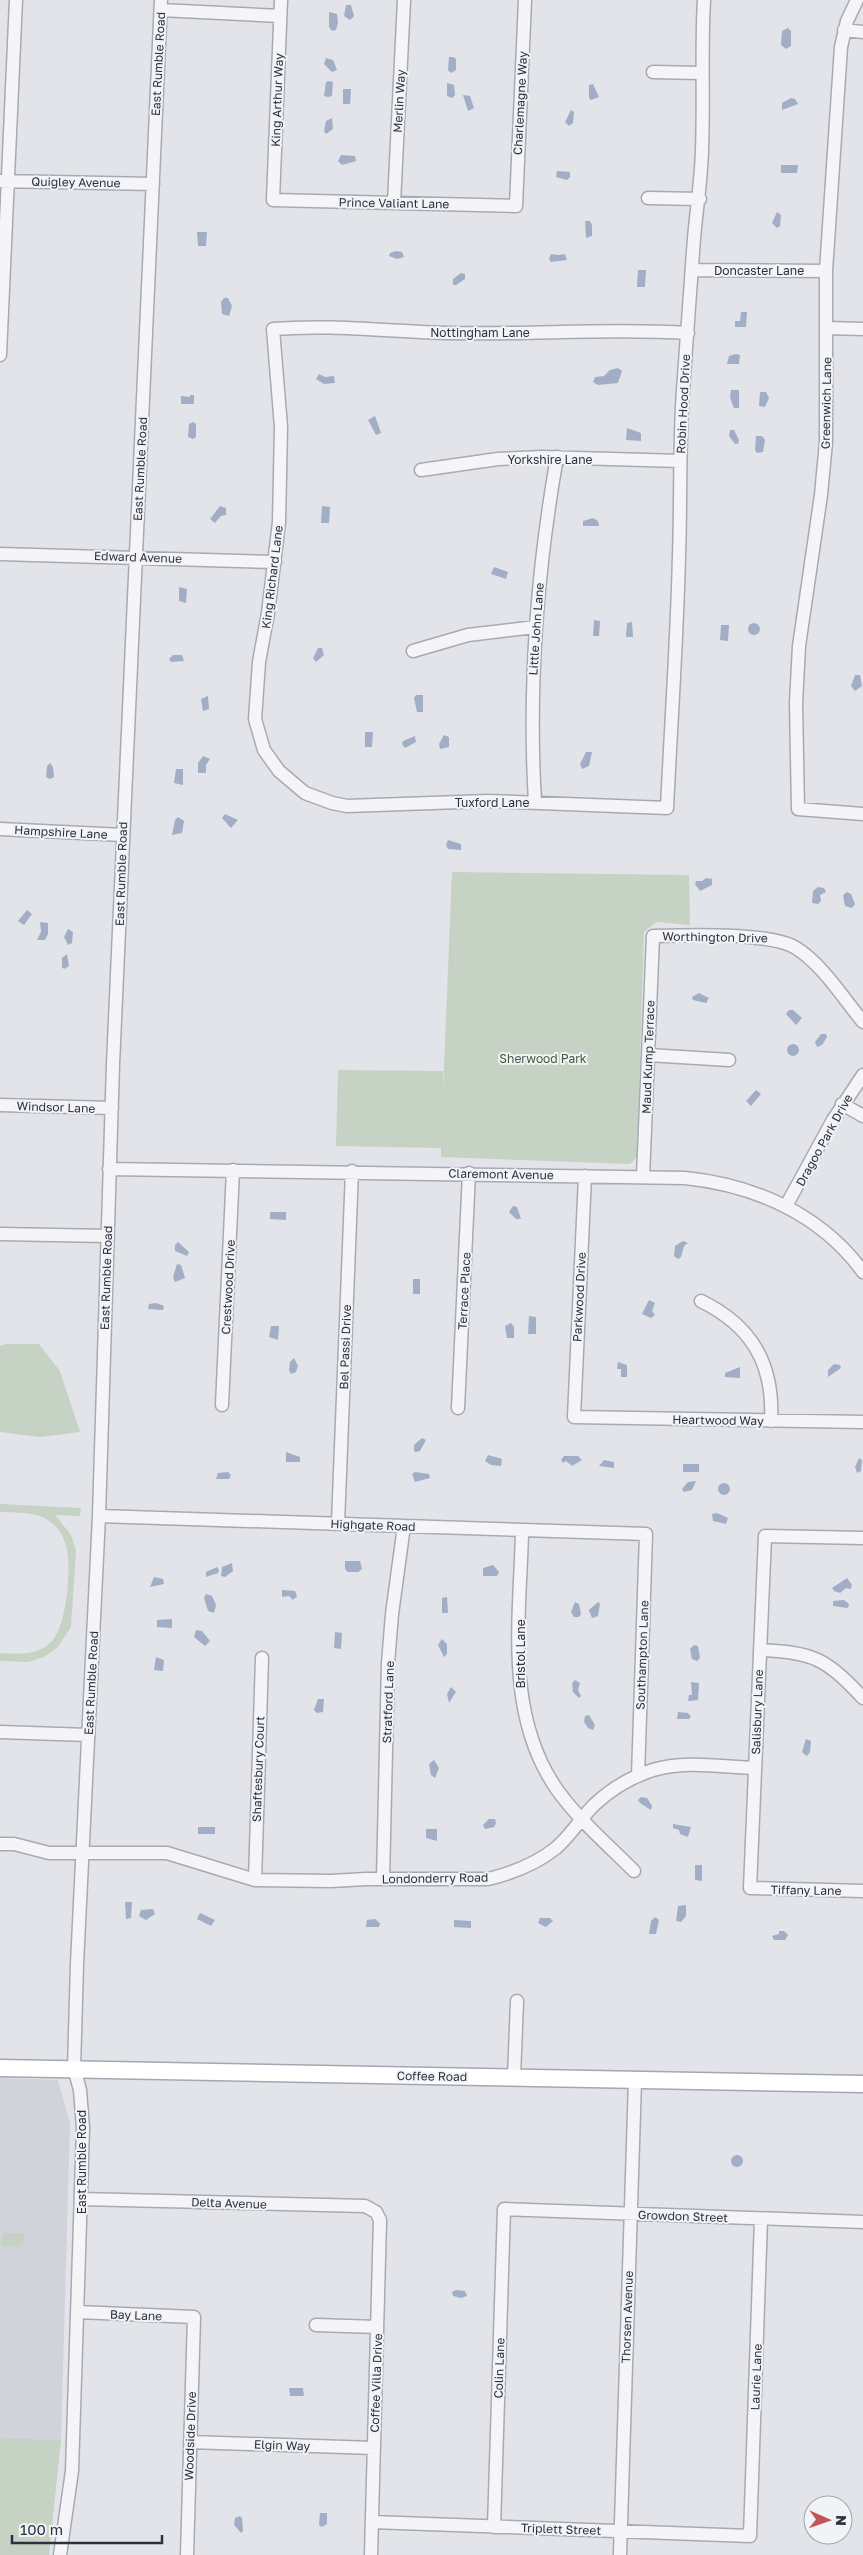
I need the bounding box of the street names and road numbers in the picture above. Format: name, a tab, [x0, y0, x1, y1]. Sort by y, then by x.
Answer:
street label: East Rumble Road	[148, 11, 168, 117]
street label: Charlemagne Way	[510, 50, 530, 155]
street label: King Arthur Way	[268, 53, 286, 147]
street label: Merlin Way	[390, 69, 408, 133]
street label: Quigley Avenue	[31, 174, 121, 190]
street label: Prince Valiant Lane	[339, 195, 450, 211]
street label: Doncaster Lane	[714, 263, 804, 278]
street label: Nottingham Lane	[430, 325, 530, 340]
street label: Robin Hood Drive	[673, 354, 693, 454]
street label: Greenwich Lane	[818, 357, 834, 449]
street label: East Rumble Road	[130, 416, 150, 522]
street label: Yorkshire Lane	[508, 452, 593, 467]
street label: King Richard Lane	[258, 524, 286, 630]
street label: Edward Avenue	[94, 548, 182, 566]
street label: Little John Lane	[525, 582, 547, 676]
street label: Tuxford Lane	[455, 795, 529, 810]
street label: Hampshire Lane	[14, 822, 108, 842]
street label: East Rumble Road	[112, 822, 130, 926]
street label: Worthington Drive	[662, 929, 768, 945]
street label: Maud Kump Terrace	[639, 1000, 657, 1114]
street label: Dragoo Park Drive	[792, 1091, 856, 1189]
street label: Windsor Lane	[16, 1098, 96, 1116]
street label: Claremont Avenue	[448, 1166, 554, 1182]
street label: East Rumble Road	[97, 1226, 115, 1330]
street label: Crestwood Drive	[218, 1239, 238, 1335]
street label: Terrace Place	[454, 1252, 474, 1330]
street label: Parkwood Drive	[569, 1252, 589, 1342]
street label: Bel Passi Drive	[336, 1304, 354, 1390]
street label: Heartwood Way	[672, 1412, 764, 1428]
street label: Highgate Road	[330, 1516, 416, 1534]
street label: Southampton Lane	[633, 1600, 651, 1710]
street label: Bristol Lane	[513, 1619, 528, 1689]
street label: East Rumble Road	[81, 1630, 101, 1736]
street label: Stratford Lane	[379, 1660, 397, 1744]
street label: Salisbury Lane	[748, 1669, 766, 1755]
street label: Shaftesbury Court	[249, 1715, 267, 1822]
street label: Londonderry Road	[382, 1870, 488, 1886]
street label: Tiffany Lane	[770, 1882, 842, 1898]
street label: Coffee Road	[397, 2068, 467, 2084]
street label: East Rumble Road	[74, 2110, 89, 2214]
street label: Delta Avenue	[191, 2194, 267, 2212]
street label: Growdon Street	[638, 2207, 729, 2225]
street label: Thorsen Avenue	[618, 2270, 636, 2364]
street label: Bay Lane	[110, 2307, 162, 2323]
street label: Coffee Villa Drive	[367, 2333, 385, 2433]
street label: Colin Lane	[490, 2337, 508, 2399]
street label: Laurie Lane	[747, 2343, 765, 2411]
street label: Woodside Drive	[181, 2391, 199, 2481]
street label: Elgin Way	[254, 2437, 311, 2453]
street label: Triplett Street	[521, 2520, 602, 2538]

